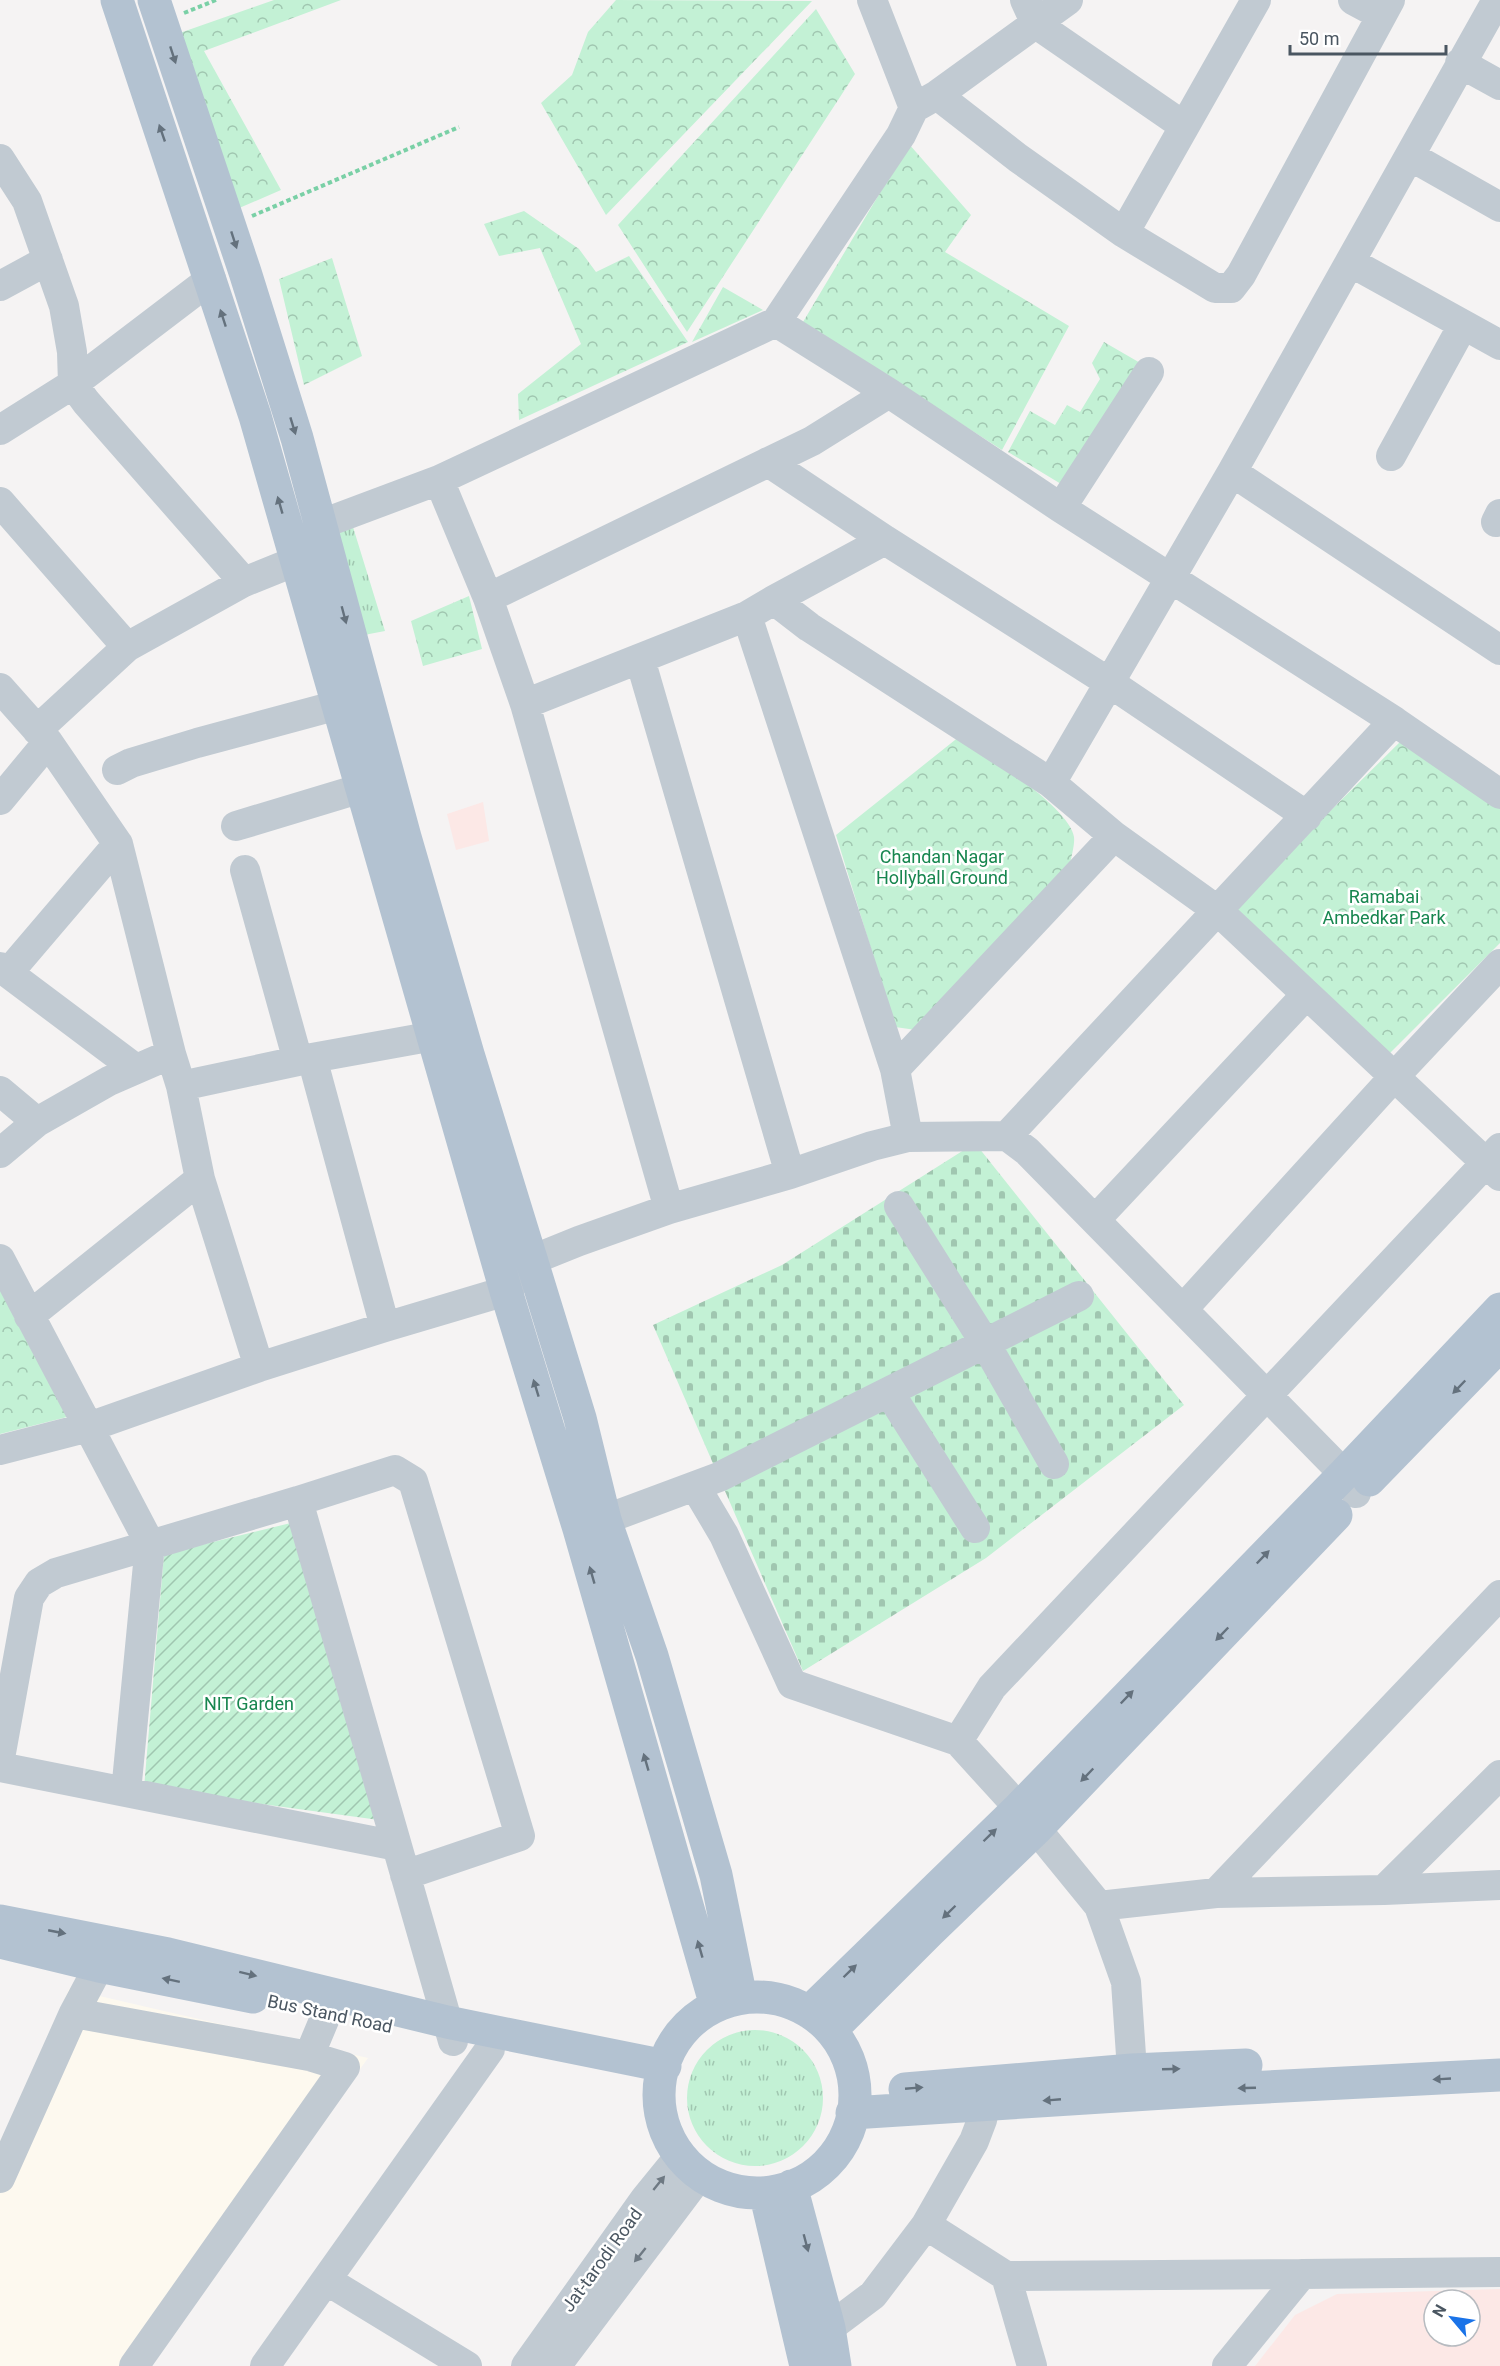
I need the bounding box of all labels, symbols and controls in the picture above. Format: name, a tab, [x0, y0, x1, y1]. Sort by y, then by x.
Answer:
scale bar	[1290, 18, 1446, 56]
text: 50 m	[1299, 28, 1339, 49]
one-way arrow	[168, 47, 178, 65]
one-way arrow	[156, 124, 166, 142]
one-way arrow	[230, 232, 239, 250]
one-way arrow	[218, 309, 228, 327]
one-way arrow	[289, 417, 298, 435]
one-way arrow	[275, 496, 284, 514]
one-way arrow	[339, 606, 349, 624]
park label: Chandan Nagar Hollyball Ground	[876, 846, 1008, 888]
park label: Ramabai Ambedkar Park	[1322, 886, 1446, 928]
one-way arrow	[531, 1379, 540, 1397]
one-way arrow	[1453, 1380, 1467, 1394]
one-way arrow	[1256, 1550, 1270, 1564]
one-way arrow	[587, 1565, 596, 1583]
one-way arrow	[1215, 1626, 1229, 1641]
one-way arrow	[1120, 1690, 1134, 1704]
park label: NIT Garden	[204, 1693, 294, 1714]
one-way arrow	[641, 1753, 650, 1771]
one-way arrow	[1081, 1768, 1095, 1782]
one-way arrow	[983, 1829, 997, 1843]
one-way arrow	[942, 1905, 957, 1918]
one-way arrow	[48, 1928, 67, 1937]
one-way arrow	[695, 1940, 704, 1958]
one-way arrow	[842, 1964, 856, 1978]
one-way arrow	[239, 1970, 257, 1980]
one-way arrow	[162, 1975, 180, 1985]
street label: Bus Stand Road	[266, 1990, 394, 2037]
one-way arrow	[1161, 2064, 1180, 2073]
one-way arrow	[1432, 2074, 1451, 2083]
one-way arrow	[904, 2083, 923, 2093]
one-way arrow	[1237, 2084, 1256, 2093]
one-way arrow	[1043, 2095, 1062, 2105]
one-way arrow	[652, 2175, 664, 2190]
street label: Jat-tarodi Road	[557, 2204, 646, 2316]
one-way arrow	[802, 2234, 811, 2252]
one-way arrow	[633, 2247, 646, 2263]
north arrow	[1422, 2288, 1482, 2348]
text: N	[1428, 2301, 1450, 2321]

